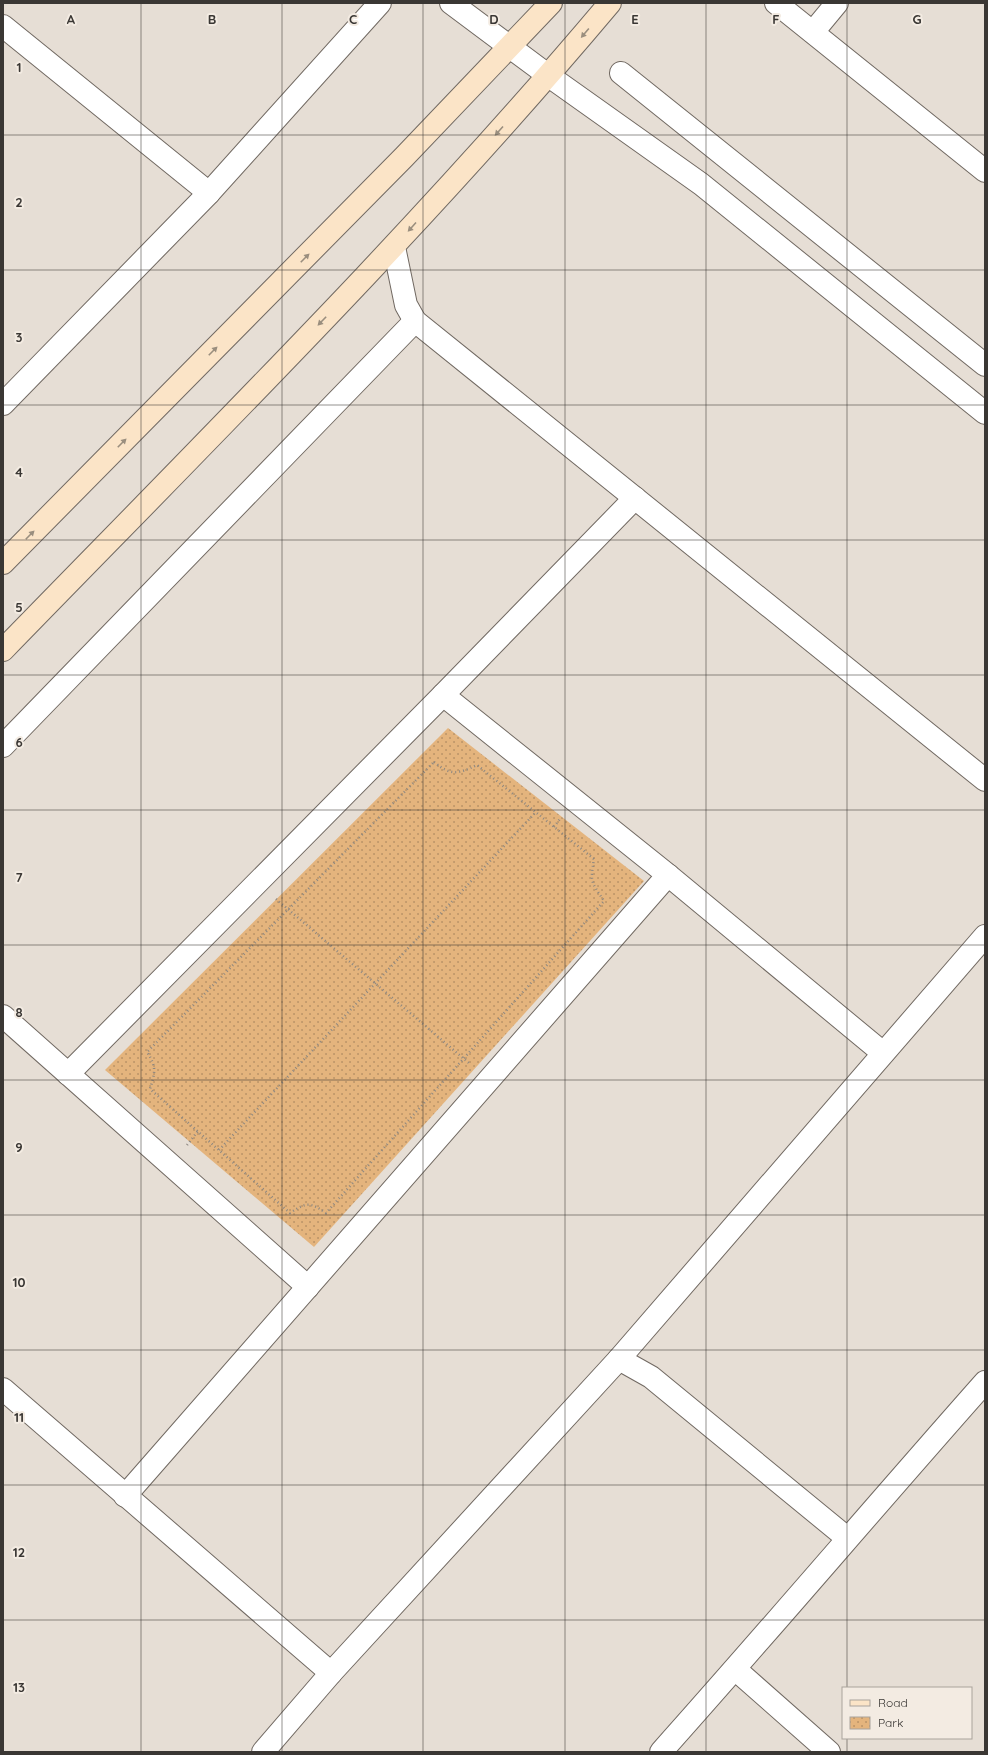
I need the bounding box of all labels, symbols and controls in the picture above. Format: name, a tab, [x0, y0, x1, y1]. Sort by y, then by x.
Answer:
text: A	[67, 11, 76, 27]
text: B	[208, 11, 216, 27]
text: C	[349, 11, 357, 27]
text: D	[489, 11, 499, 27]
text: E	[631, 11, 639, 27]
text: F	[772, 11, 780, 27]
text: G	[912, 11, 922, 27]
one-way arrow	[580, 27, 589, 38]
text: 1	[16, 59, 22, 75]
one-way arrow	[495, 126, 504, 135]
text: 2	[15, 194, 23, 210]
one-way arrow	[407, 222, 416, 232]
one-way arrow	[300, 253, 310, 263]
one-way arrow	[317, 316, 327, 326]
text: 3	[16, 329, 23, 345]
one-way arrow	[208, 346, 218, 355]
one-way arrow	[117, 438, 127, 448]
text: 4	[15, 464, 23, 480]
one-way arrow	[25, 530, 35, 540]
text: 5	[15, 599, 23, 615]
text: 6	[15, 734, 23, 750]
text: 7	[15, 869, 23, 885]
text: 8	[15, 1004, 23, 1020]
text: 9	[15, 1139, 23, 1155]
text: 10	[12, 1274, 26, 1290]
text: 11	[14, 1409, 24, 1425]
text: 12	[13, 1544, 25, 1560]
text: 13	[13, 1679, 25, 1695]
legend	[842, 1687, 972, 1739]
text: Road	[878, 1695, 908, 1710]
text: Park	[878, 1715, 903, 1730]

